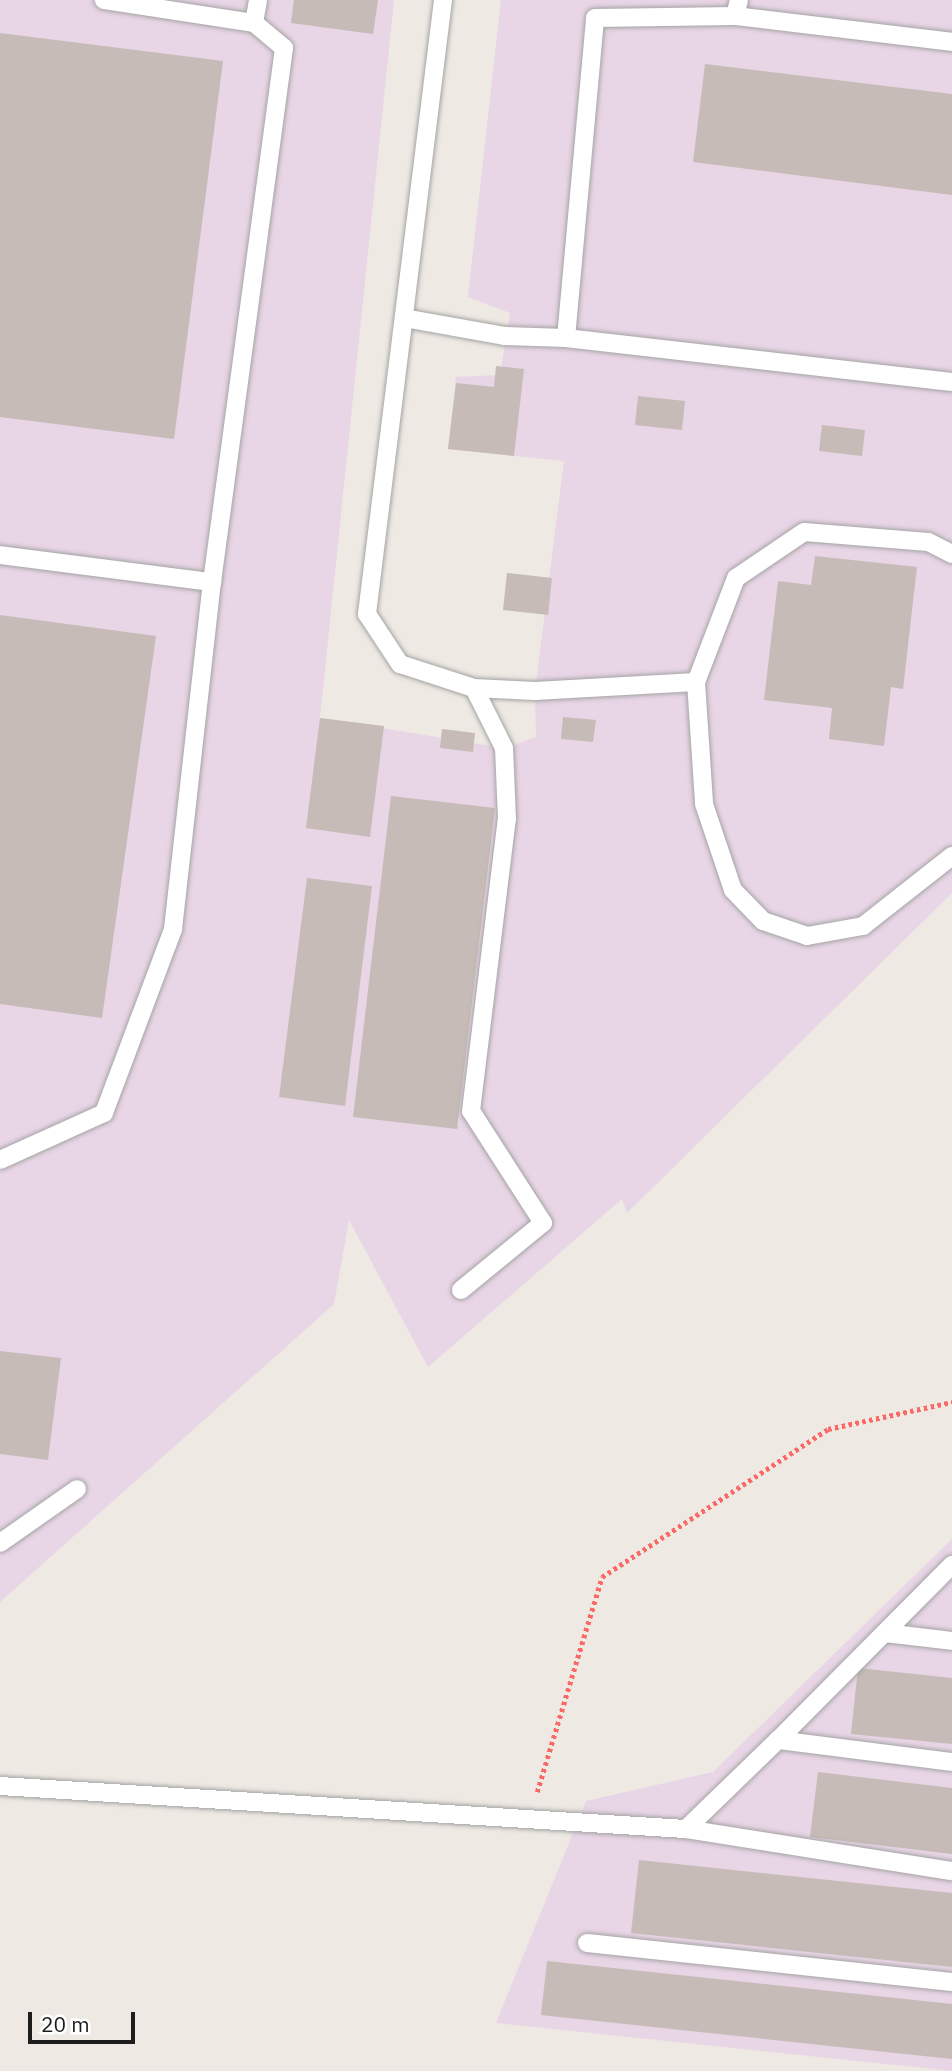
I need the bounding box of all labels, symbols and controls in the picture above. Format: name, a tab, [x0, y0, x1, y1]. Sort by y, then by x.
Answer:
scale bar	[32, 1997, 138, 2041]
text: 20 m	[41, 2010, 90, 2038]

